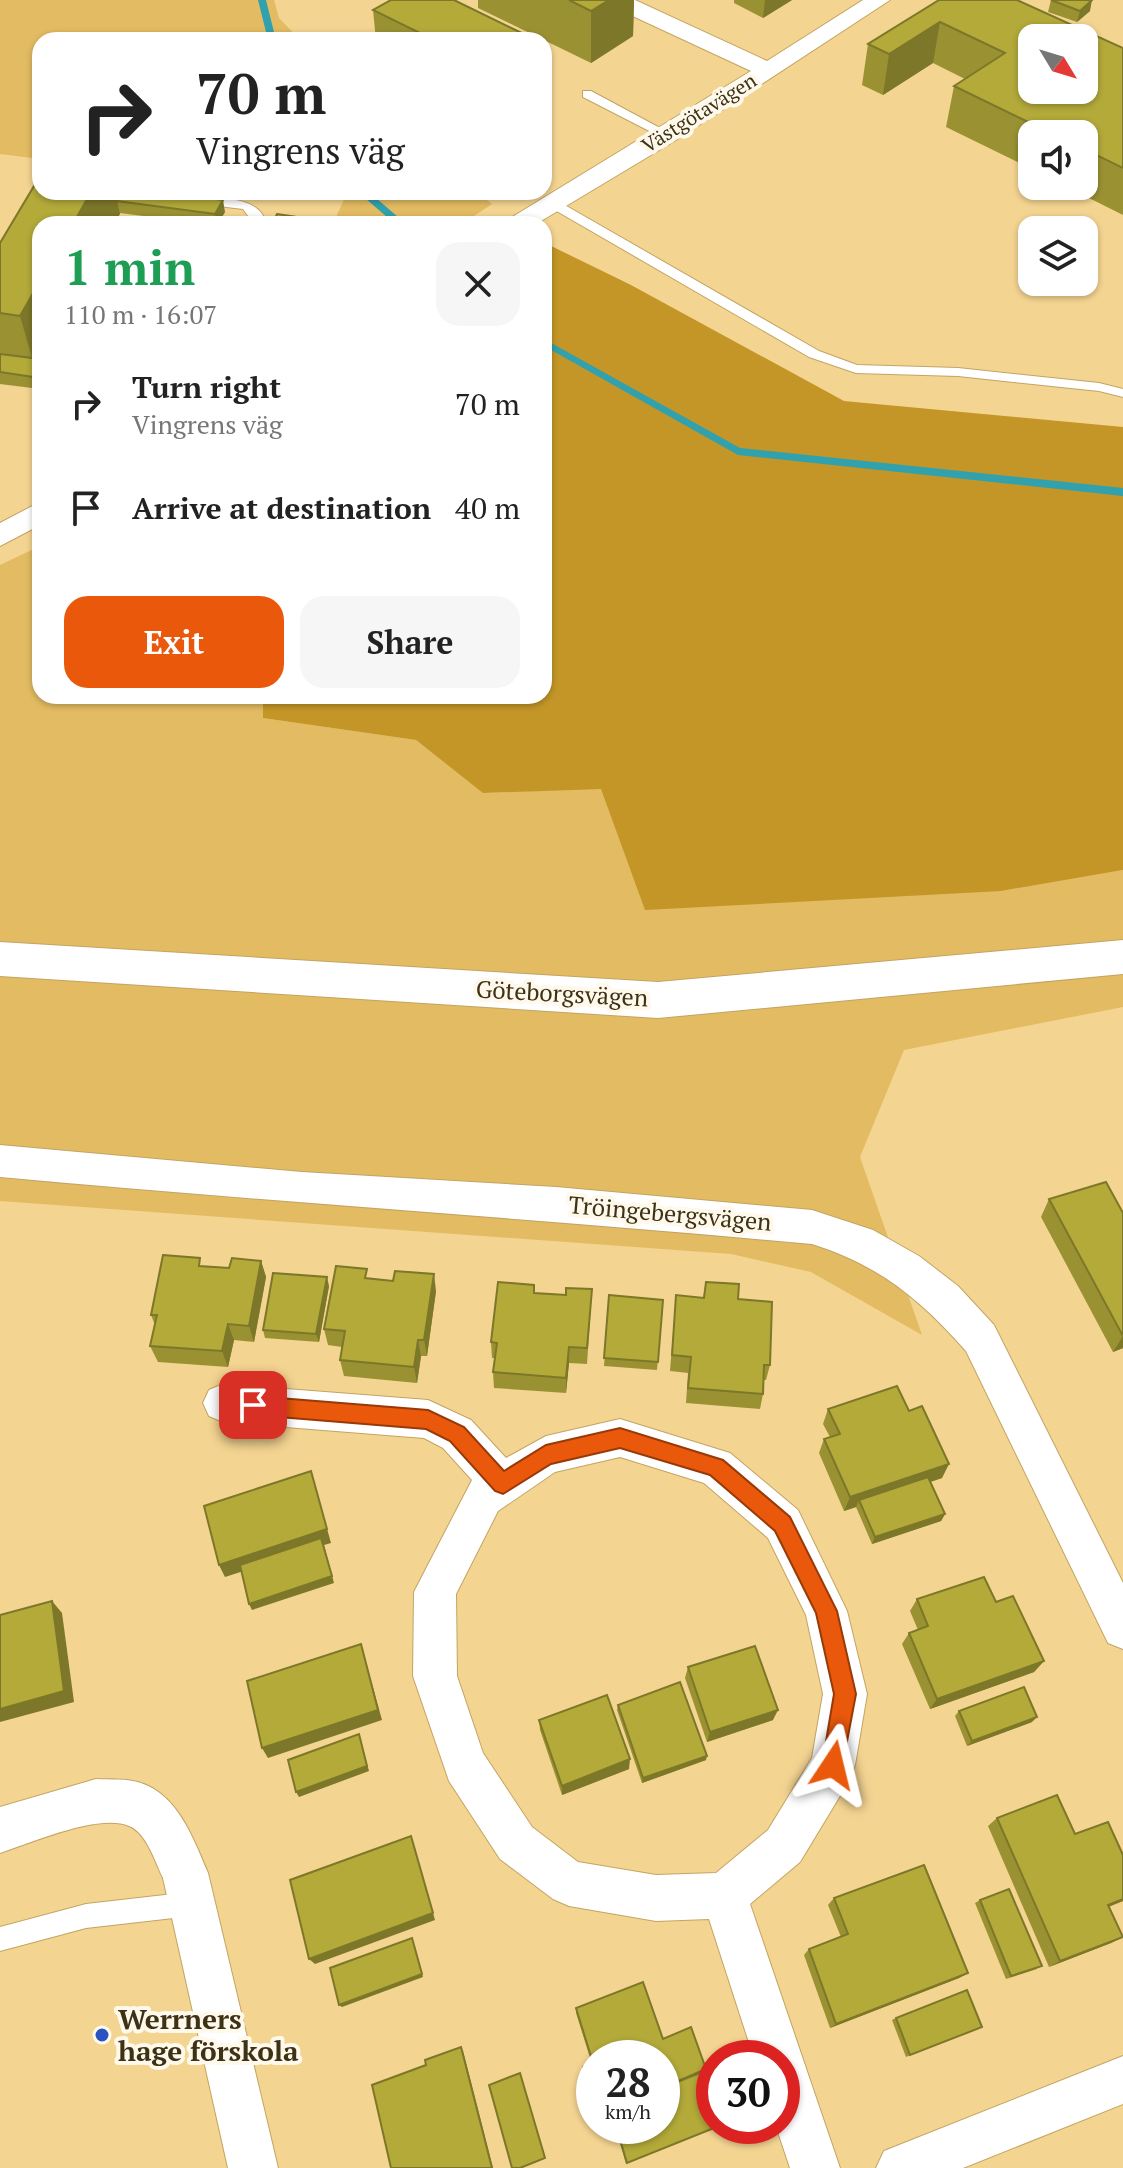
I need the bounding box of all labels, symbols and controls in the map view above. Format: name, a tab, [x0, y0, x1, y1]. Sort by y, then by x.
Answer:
north arrow	[1018, 24, 1098, 104]
map controls	[1018, 24, 1098, 296]
text: 70 m	[196, 56, 326, 130]
icon: right	[64, 64, 168, 168]
street label: Västgötavägen	[636, 66, 761, 159]
button: sound	[1018, 120, 1098, 200]
text: Vingrens väg	[196, 127, 405, 174]
button: layers	[1018, 216, 1098, 296]
text: 1 min	[64, 235, 195, 299]
button: close	[436, 242, 520, 326]
text: 110 m · 16:07	[64, 297, 217, 331]
text: Turn right	[132, 367, 281, 407]
icon: right	[64, 382, 108, 426]
text: 70 m	[455, 384, 520, 424]
text: Vingrens väg	[132, 407, 283, 441]
icon: arrive	[64, 486, 108, 530]
text: Arrive at destination	[132, 488, 431, 528]
text: 40 m	[455, 488, 520, 528]
button: Exit	[64, 596, 284, 688]
button: Share	[300, 596, 520, 688]
street label: Göteborgsvägen	[475, 973, 649, 1013]
street label: Tröingebergsvägen	[567, 1188, 773, 1238]
pin	[219, 1371, 287, 1439]
icon: arrive	[231, 1383, 275, 1427]
position arrow	[791, 1723, 875, 1807]
place label: Werrners hage förskola	[118, 2000, 299, 2069]
marker: Werrners hage förskola	[93, 2026, 111, 2044]
speed limit sign: 30	[696, 2040, 800, 2144]
text: 28	[605, 2055, 651, 2108]
text: km/h	[605, 2098, 651, 2125]

